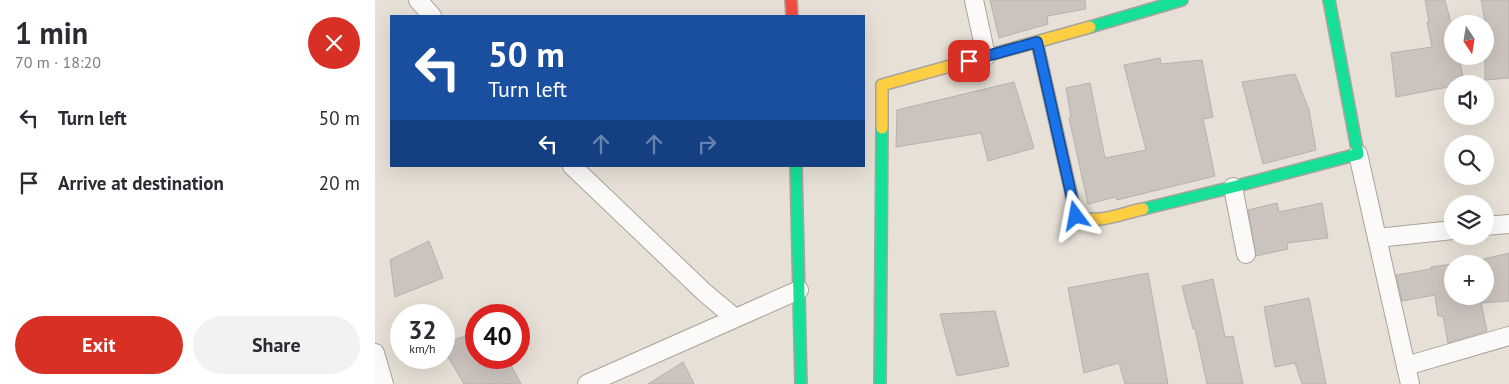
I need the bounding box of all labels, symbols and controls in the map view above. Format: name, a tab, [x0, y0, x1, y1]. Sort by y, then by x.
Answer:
text: 1 min	[15, 13, 88, 52]
north arrow	[1444, 15, 1494, 65]
map controls	[1444, 15, 1494, 305]
button: close	[308, 17, 360, 69]
text: 50 m	[488, 31, 565, 77]
icon: left	[405, 35, 470, 100]
pin	[948, 40, 990, 82]
icon: arrive	[955, 47, 983, 75]
text: 70 m · 18:20	[15, 52, 101, 72]
text: Turn left	[488, 75, 567, 103]
button: sound	[1444, 75, 1494, 125]
icon: left	[15, 104, 43, 132]
text: Turn left	[58, 106, 127, 130]
text: 50 m	[319, 106, 360, 130]
icon: left	[534, 130, 562, 158]
icon: ahead	[587, 130, 615, 158]
icon: ahead	[640, 130, 668, 158]
icon: right	[693, 130, 721, 158]
button: search	[1444, 135, 1494, 185]
icon: arrive	[15, 169, 43, 197]
text: Arrive at destination	[58, 171, 224, 195]
text: 20 m	[319, 171, 360, 195]
position arrow	[1049, 189, 1101, 241]
button: layers	[1444, 195, 1494, 245]
button: +	[1444, 255, 1494, 305]
speed limit sign: 40	[465, 304, 530, 369]
text: 32	[408, 314, 437, 346]
button: Exit	[15, 316, 183, 374]
button: Share	[193, 316, 360, 374]
text: km/h	[409, 341, 436, 356]

